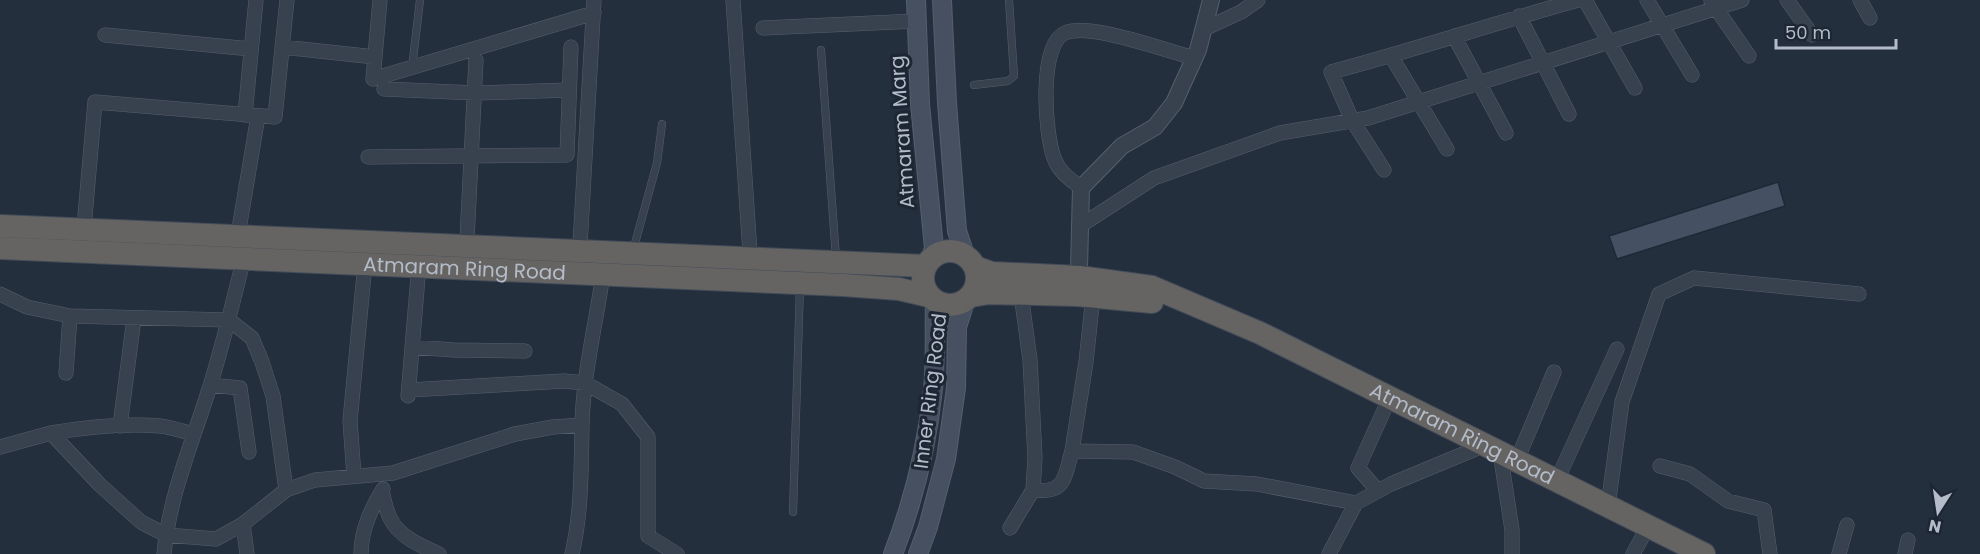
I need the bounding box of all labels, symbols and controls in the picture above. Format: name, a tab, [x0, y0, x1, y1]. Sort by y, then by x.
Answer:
scale bar	[1776, 12, 1896, 50]
text: 50 m	[1785, 20, 1831, 45]
street label: Atmaram Marg	[883, 54, 921, 210]
street label: Atmaram Ring Road	[363, 250, 566, 287]
street label: Inner Ring Road	[907, 312, 953, 470]
street label: Atmaram Ring Road	[1365, 376, 1559, 491]
north arrow	[1908, 482, 1968, 542]
text: N	[1927, 514, 1943, 539]

